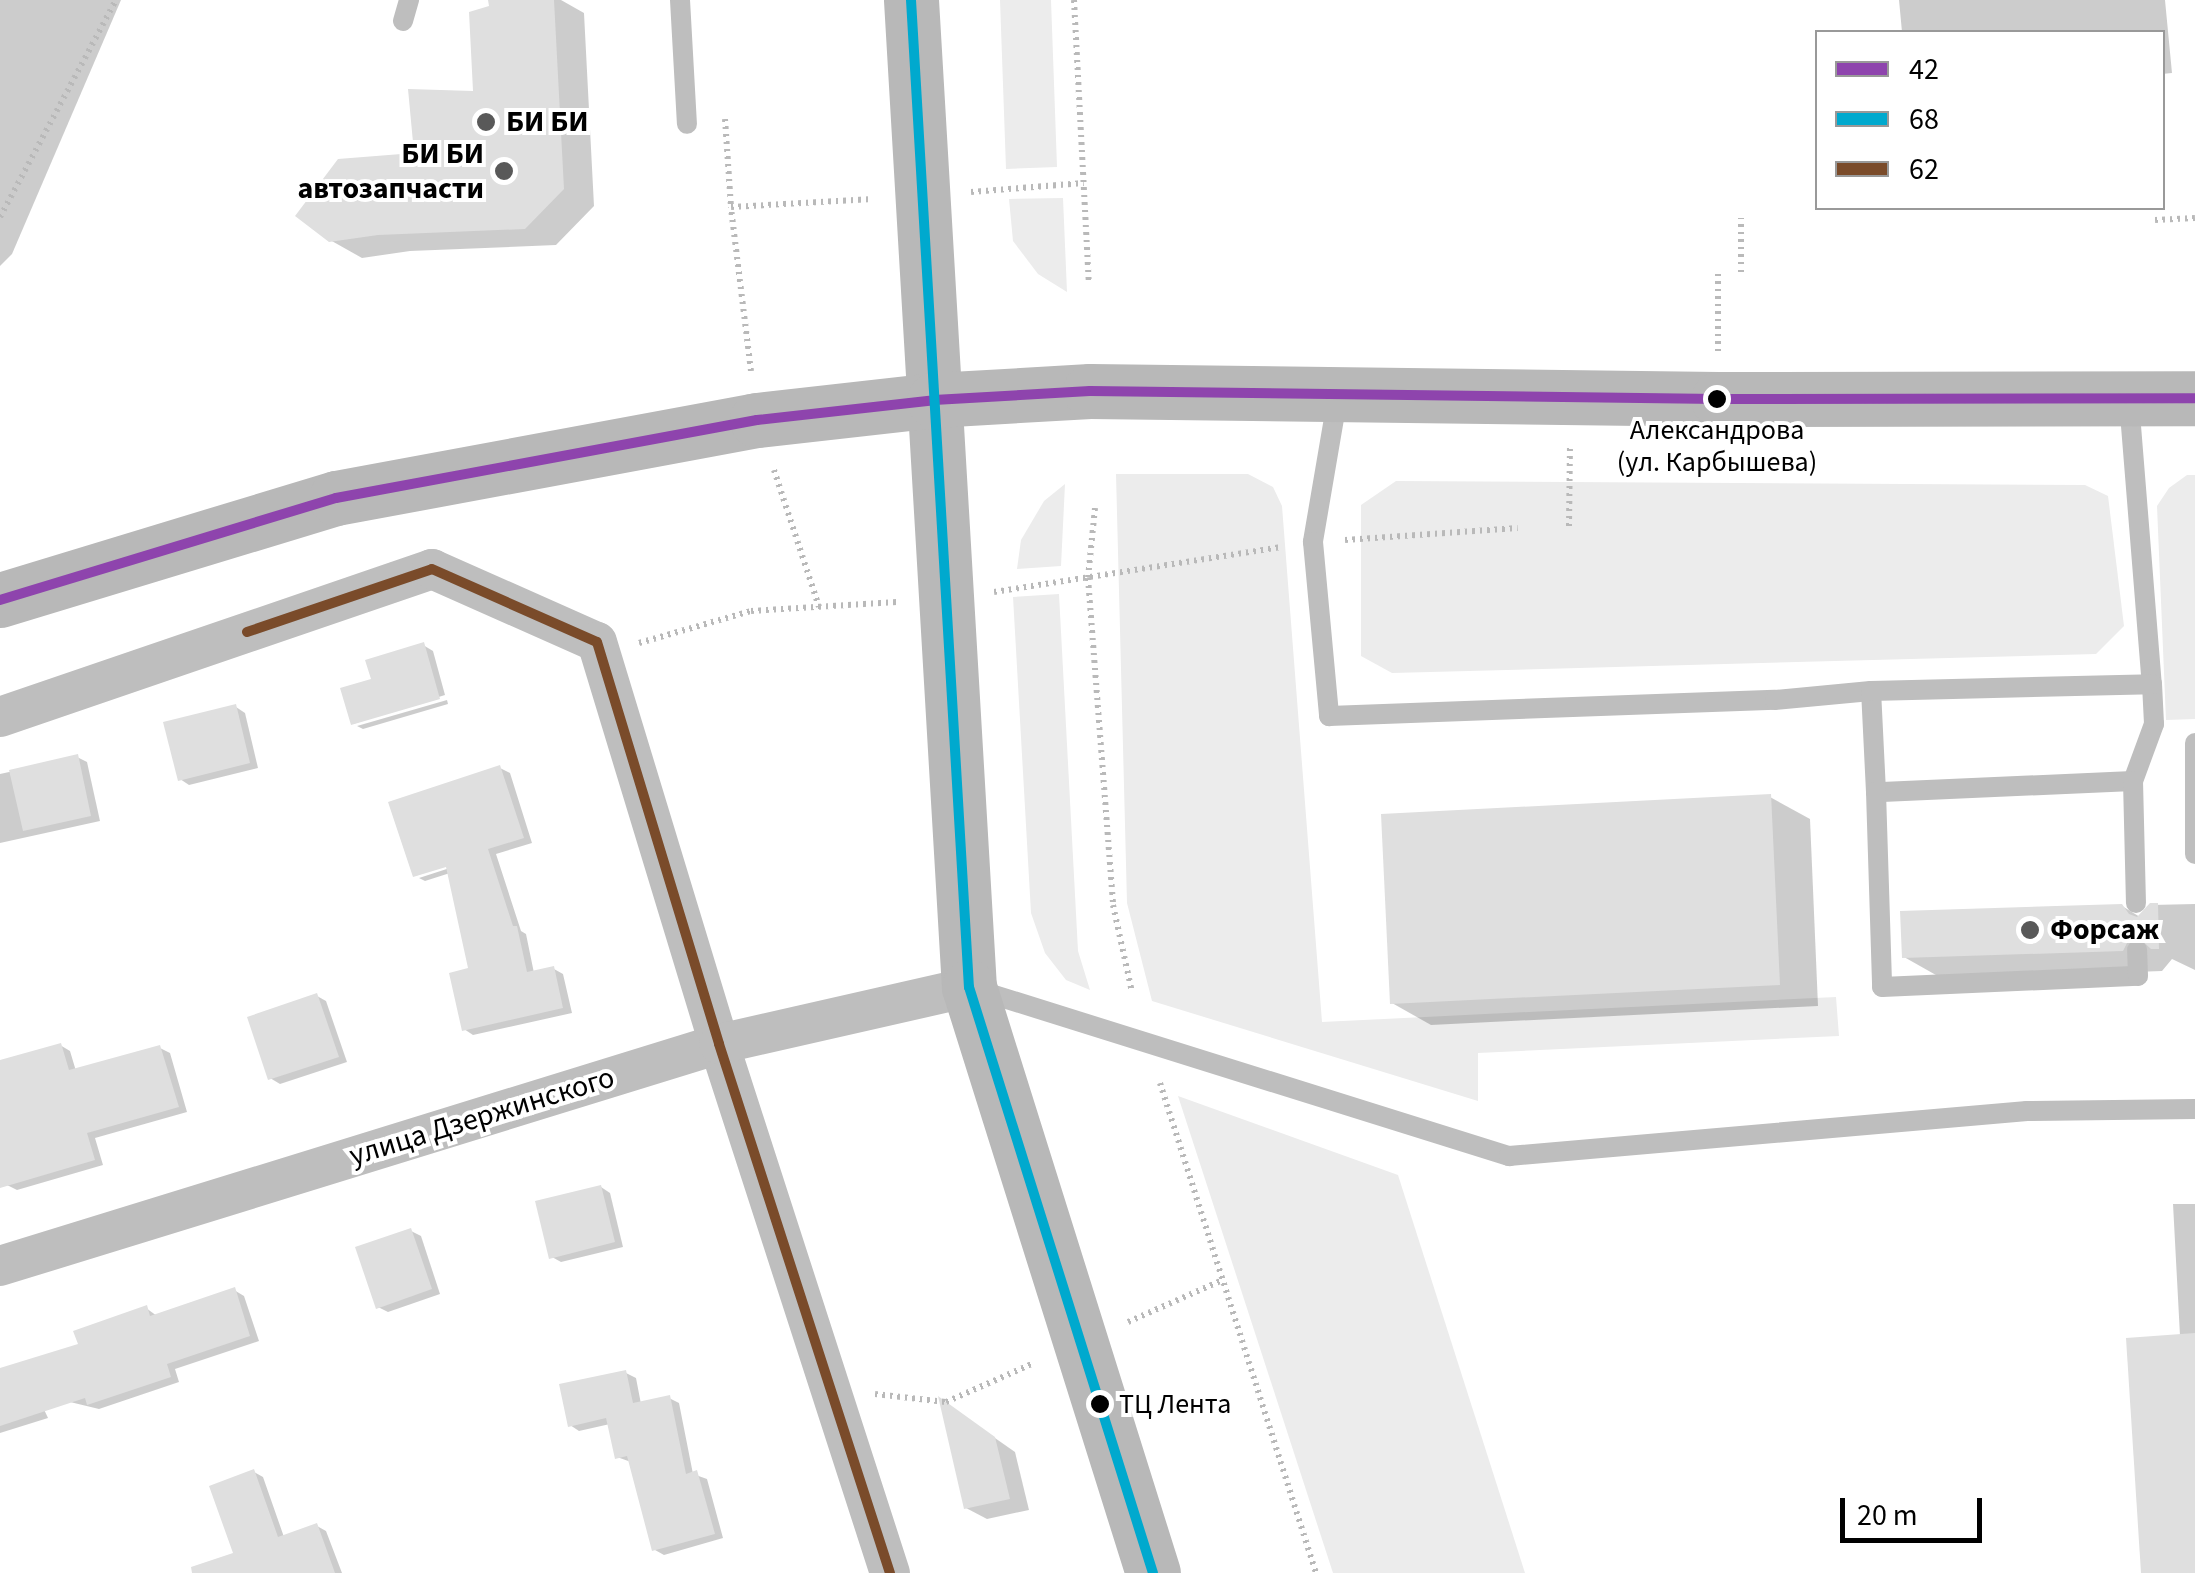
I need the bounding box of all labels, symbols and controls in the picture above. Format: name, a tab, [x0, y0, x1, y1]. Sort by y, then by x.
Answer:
legend	[1815, 30, 2165, 210]
text: 42	[1909, 48, 1939, 91]
text: 68	[1909, 98, 1939, 141]
place label: БИ БИ	[506, 104, 589, 140]
marker: БИ БИ	[475, 111, 497, 133]
place label: БИ БИ автозапчасти	[298, 136, 484, 206]
text: 62	[1909, 148, 1939, 191]
marker: БИ БИ автозапчасти	[493, 160, 515, 182]
marker: Александрова (ул. Карбышева)	[1707, 389, 1727, 409]
place label: Александрова (ул. Карбышева)	[1617, 413, 1817, 479]
place label: Форсаж	[2050, 912, 2159, 948]
marker: Форсаж	[2019, 919, 2041, 941]
street label: улица Дзержинского	[345, 1060, 619, 1174]
place label: ТЦ Лента	[1119, 1387, 1231, 1421]
marker: ТЦ Лента	[1090, 1394, 1110, 1414]
scale bar	[1845, 1478, 1988, 1540]
text: 20 m	[1857, 1494, 1918, 1537]

